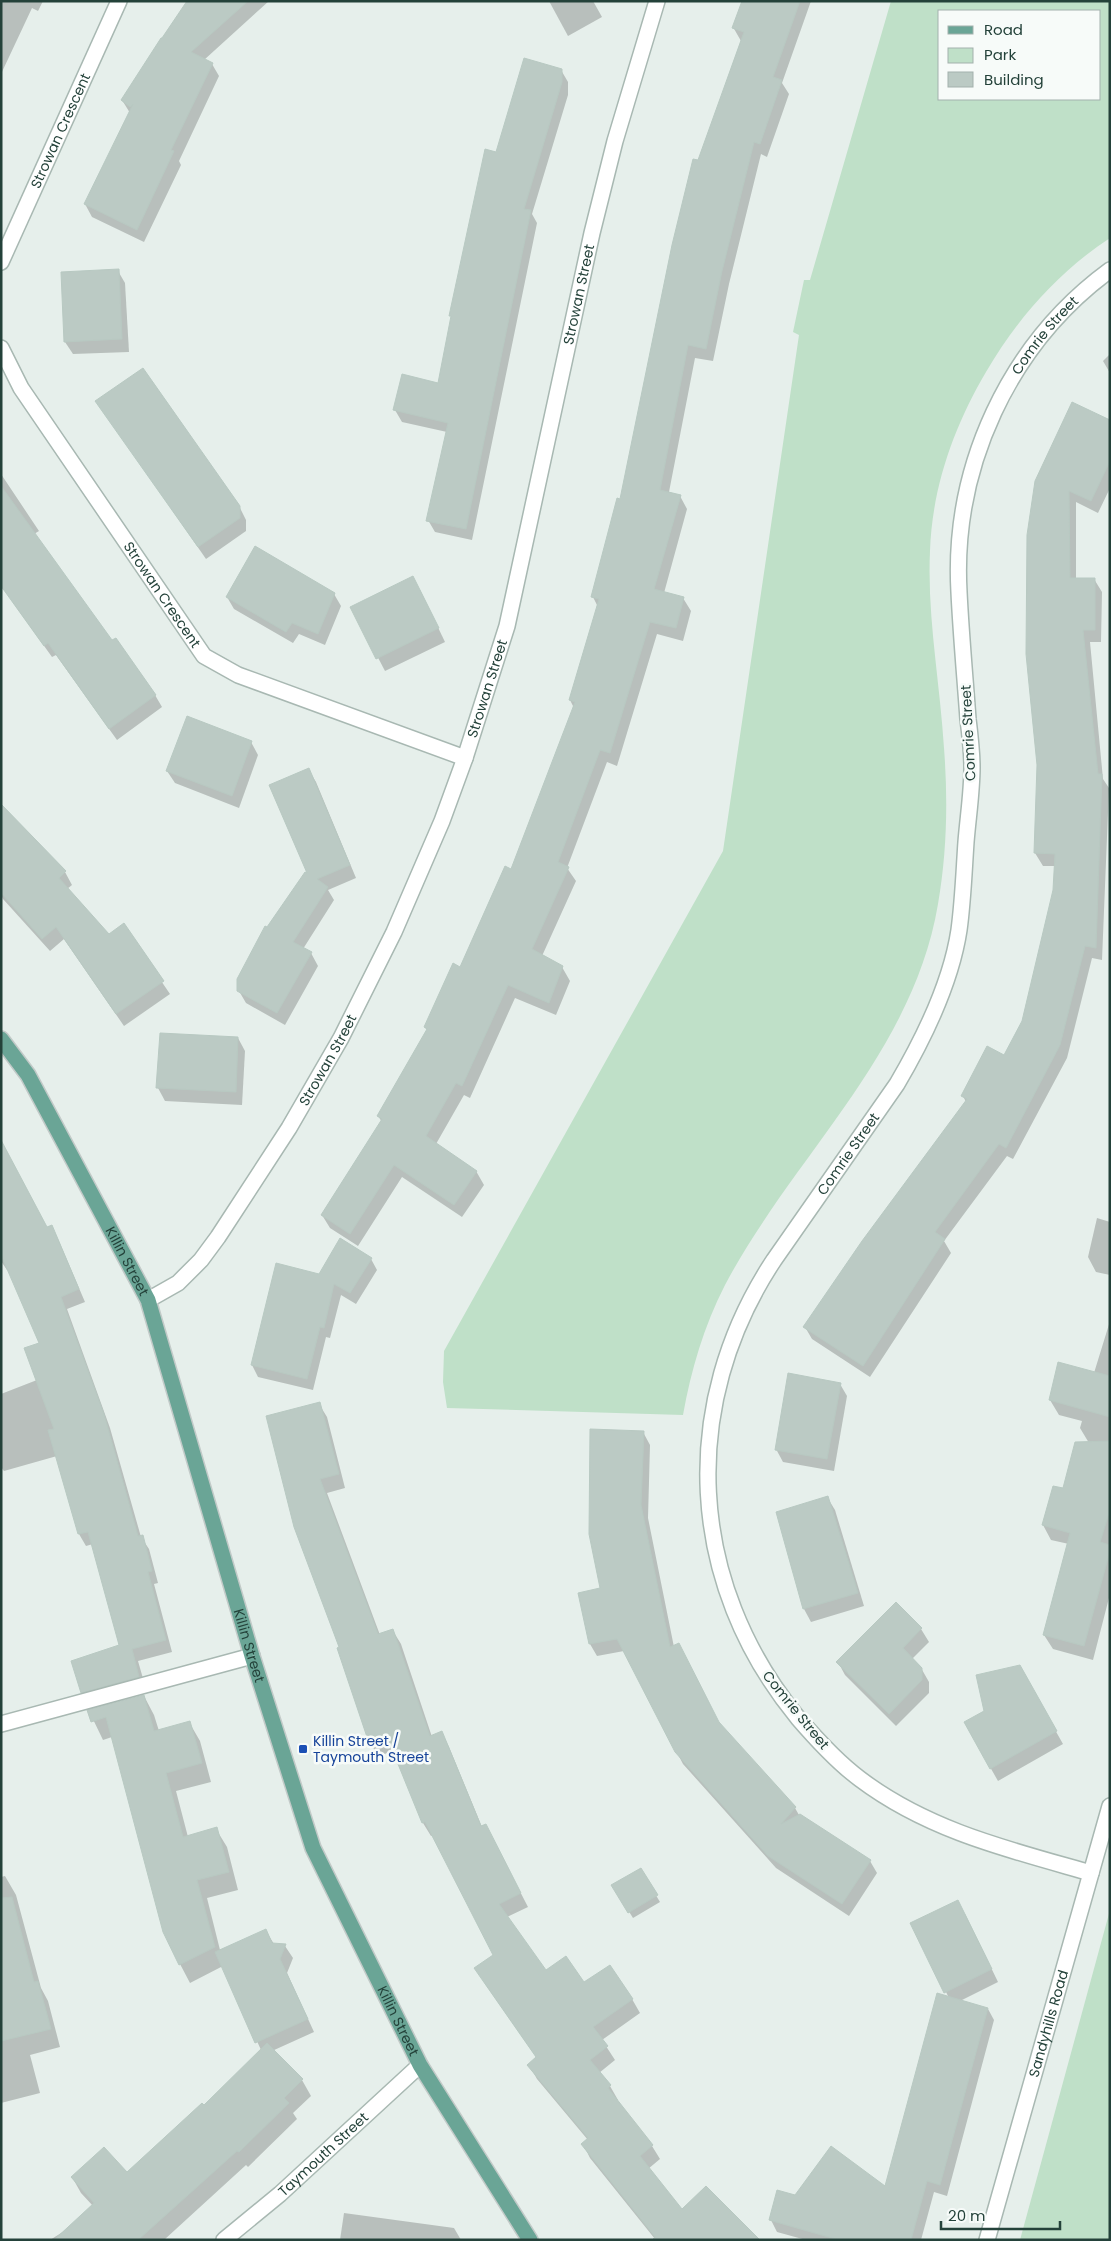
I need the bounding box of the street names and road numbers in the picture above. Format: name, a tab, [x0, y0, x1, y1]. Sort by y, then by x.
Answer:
street label: Strowan Crescent	[26, 70, 95, 192]
street label: Strowan Street	[558, 242, 599, 346]
street label: Comrie Street	[1007, 291, 1083, 378]
street label: Strowan Crescent	[119, 538, 206, 652]
street label: Strowan Street	[462, 637, 512, 740]
street label: Comrie Street	[955, 684, 981, 782]
street label: Strowan Street	[294, 1011, 361, 1109]
street label: Comrie Street	[812, 1109, 884, 1199]
street label: Killin Street	[101, 1223, 154, 1299]
street label: Killin Street	[229, 1606, 270, 1685]
street label: Comrie Street	[758, 1666, 834, 1754]
street label: Sandyhills Road	[1024, 1967, 1073, 2080]
street label: Killin Street	[372, 1982, 424, 2059]
street label: Taymouth Street	[274, 2108, 373, 2201]

